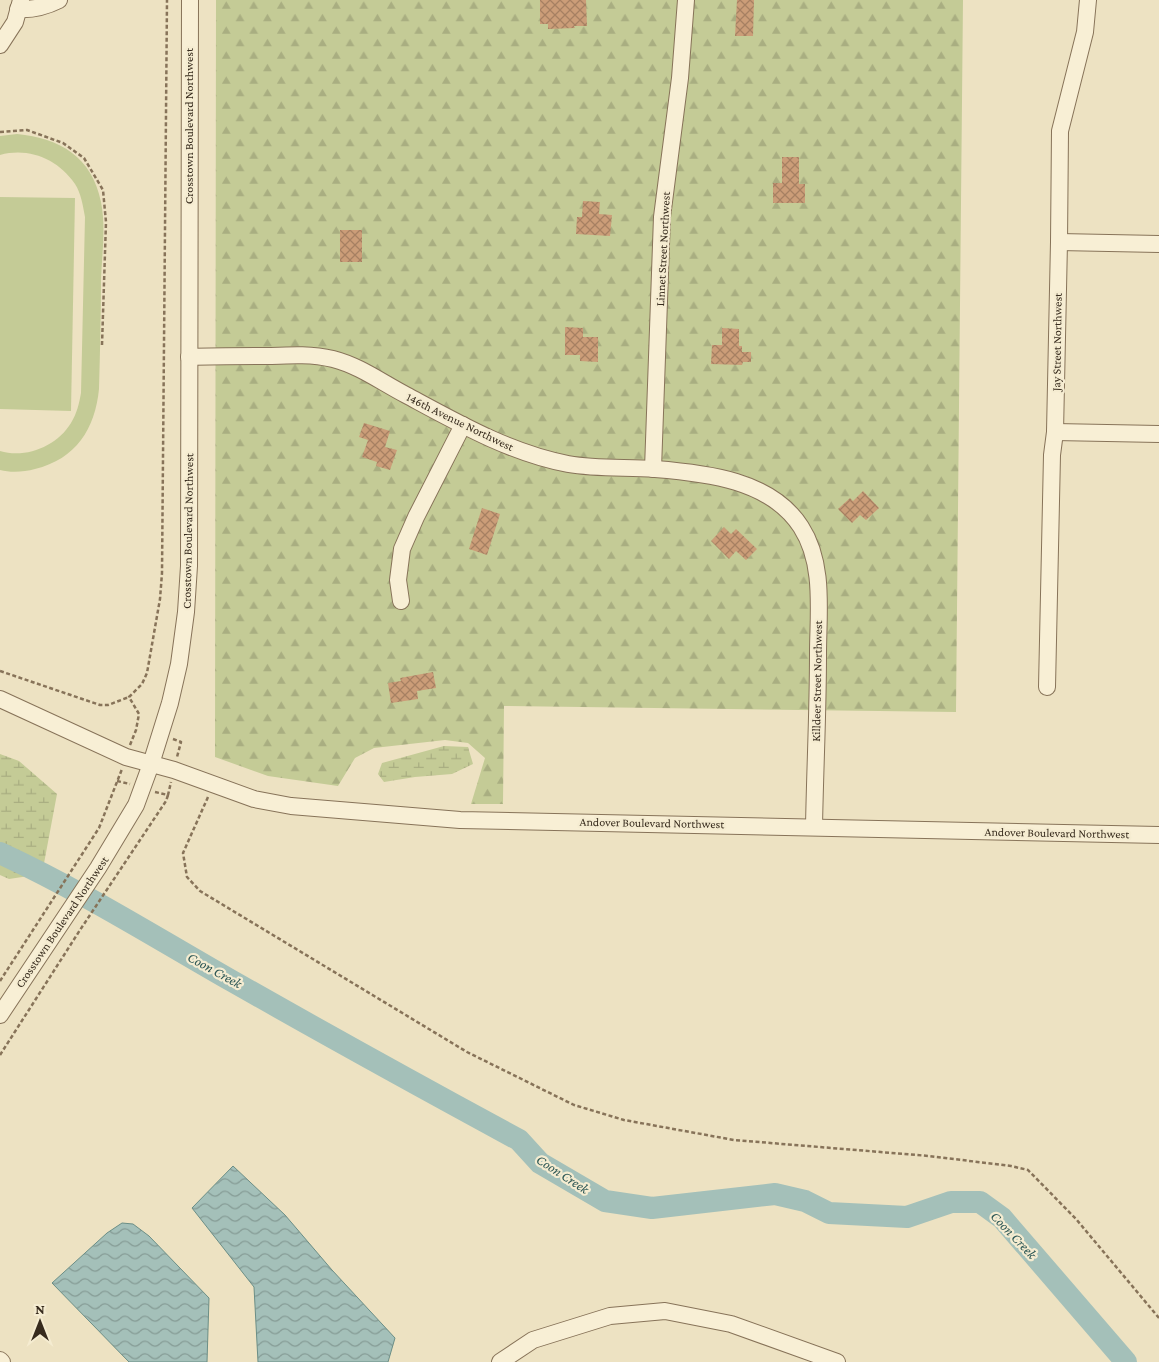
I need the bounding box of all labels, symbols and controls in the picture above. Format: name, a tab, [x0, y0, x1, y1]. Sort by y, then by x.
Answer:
street label: Crosstown Boulevard Northwest	[182, 47, 196, 204]
street label: Linnet Street Northwest	[653, 190, 673, 307]
street label: Jay Street Northwest	[1049, 292, 1065, 392]
street label: 146th Avenue Northwest	[404, 390, 517, 454]
street label: Crosstown Boulevard Northwest	[180, 452, 196, 609]
street label: Killdeer Street Northwest	[809, 619, 825, 742]
street label: Andover Boulevard Northwest	[580, 815, 725, 831]
street label: Andover Boulevard Northwest	[985, 825, 1130, 841]
street label: Crosstown Boulevard Northwest	[13, 853, 112, 990]
water label: Coon Creek	[185, 949, 246, 992]
water label: Coon Creek	[534, 1151, 593, 1197]
water label: Coon Creek	[988, 1208, 1041, 1263]
north arrow	[15, 1297, 65, 1347]
text: N	[35, 1301, 45, 1317]

